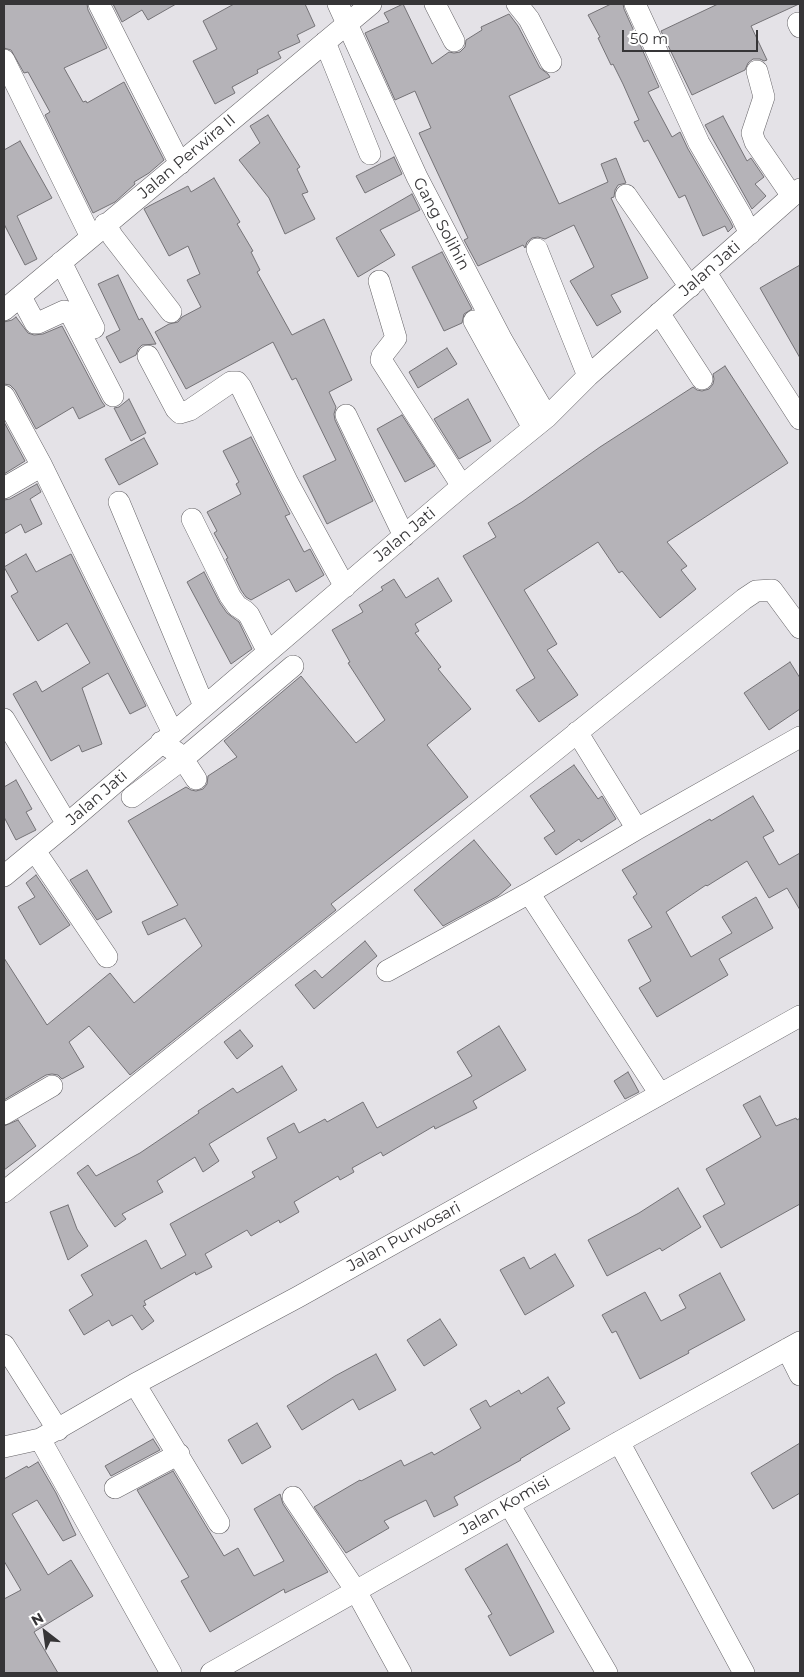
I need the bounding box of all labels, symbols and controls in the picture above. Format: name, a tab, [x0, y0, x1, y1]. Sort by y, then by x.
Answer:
scale bar	[624, 20, 760, 52]
text: 50 m	[630, 29, 668, 48]
street label: Jalan Perwira II	[134, 111, 240, 203]
street label: Gang Solihin	[409, 174, 473, 274]
street label: Jalan Jati	[676, 237, 744, 301]
street label: Jalan Jati	[370, 504, 440, 566]
street label: Jalan Jati	[63, 766, 131, 830]
street label: Jalan Purwosari	[344, 1198, 464, 1276]
street label: Jalan Komisi	[457, 1473, 553, 1539]
north arrow	[20, 1607, 70, 1657]
text: N	[28, 1608, 47, 1630]

